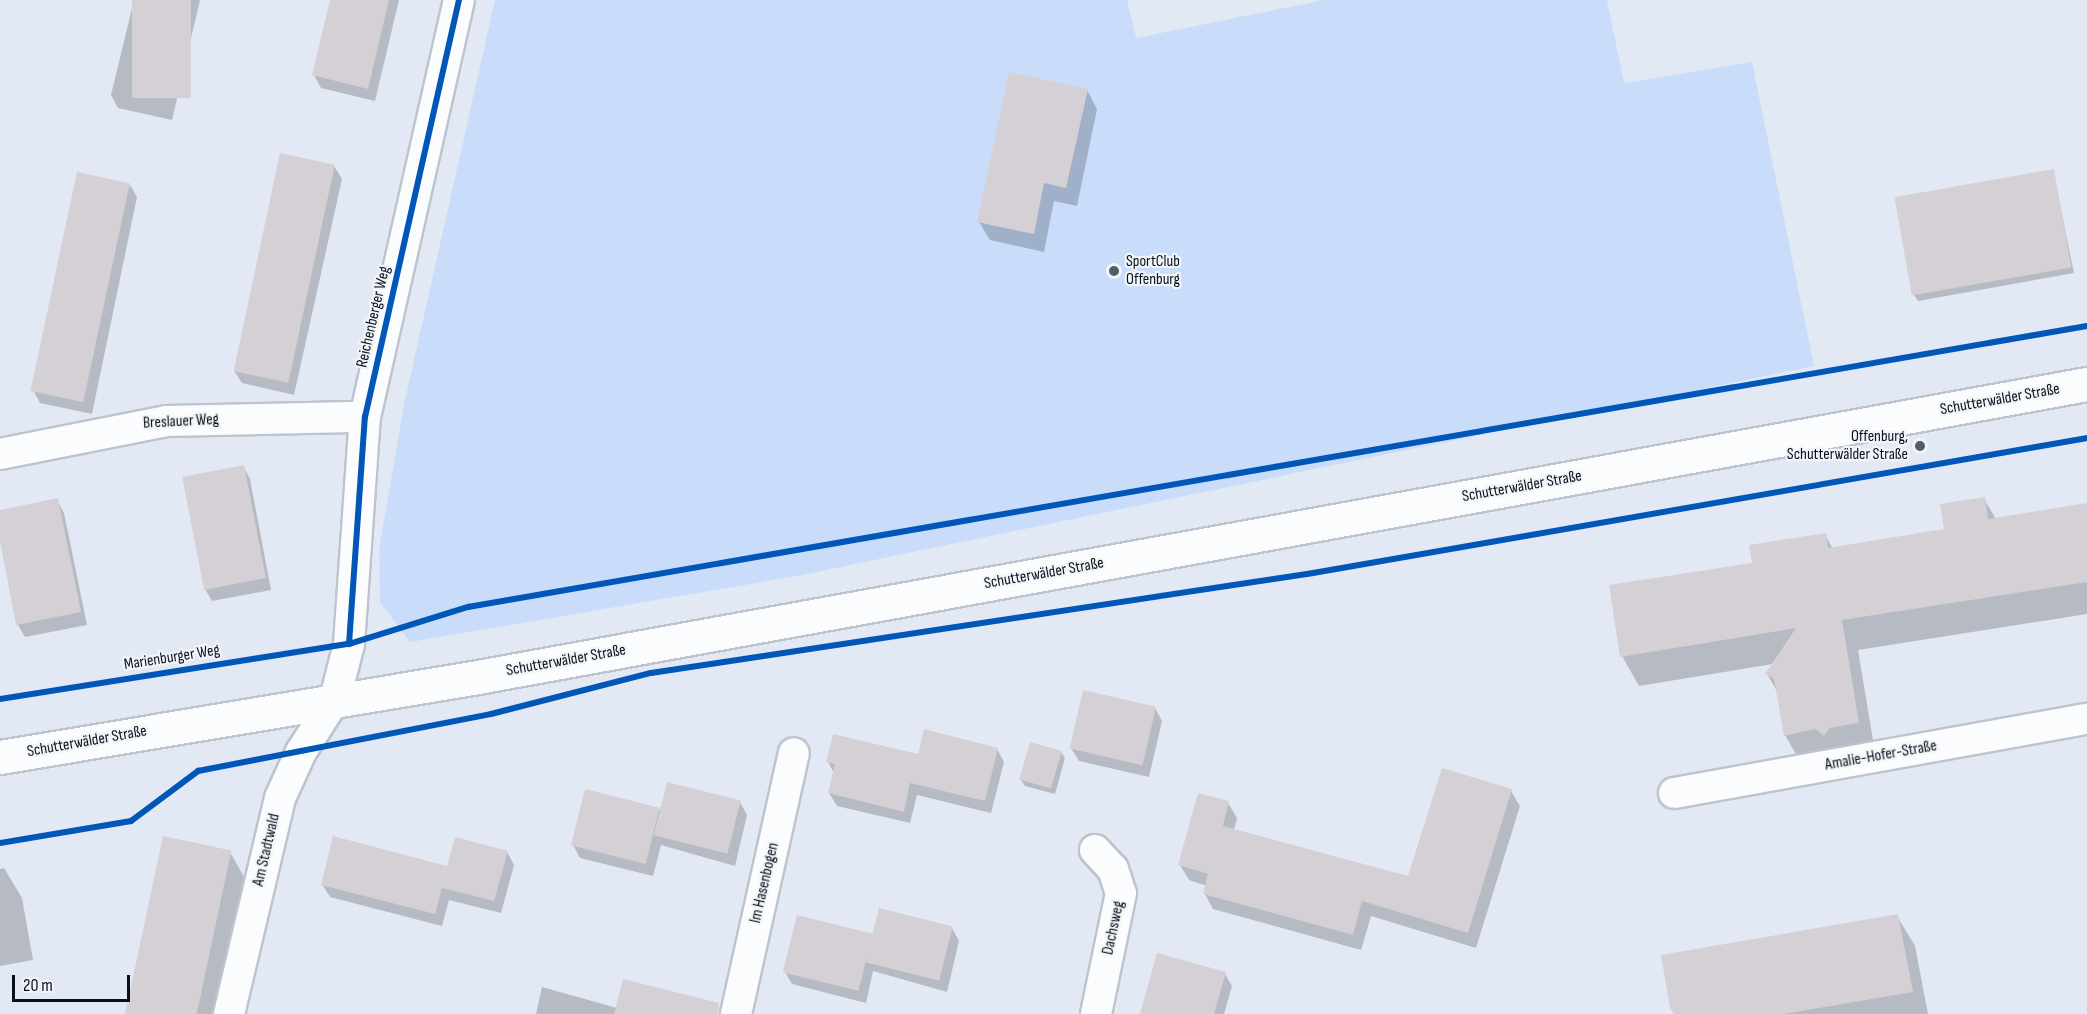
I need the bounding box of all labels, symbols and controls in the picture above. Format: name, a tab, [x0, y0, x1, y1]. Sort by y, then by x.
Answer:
place label: SportClub Offenburg	[1126, 252, 1180, 290]
marker: SportClub Offenburg	[1107, 264, 1121, 278]
street label: Reichenberger Weg	[353, 265, 395, 369]
street label: Schutterwälder Straße	[1939, 380, 2061, 420]
street label: Breslauer Weg	[143, 410, 219, 434]
place label: Offenburg, Schutterwälder Straße	[1787, 427, 1908, 465]
marker: Offenburg, Schutterwälder Straße	[1913, 439, 1927, 453]
street label: Schutterwälder Straße	[1461, 467, 1583, 507]
street label: Schutterwälder Straße	[983, 554, 1105, 594]
street label: Marienburger Weg	[123, 641, 221, 675]
street label: Schutterwälder Straße	[505, 641, 627, 681]
street label: Schutterwälder Straße	[26, 722, 148, 762]
street label: Amalie-Hofer-Straße	[1824, 737, 1938, 775]
street label: Am Stadtwald	[249, 812, 285, 888]
street label: Im Hasenbogen	[746, 841, 784, 925]
street label: Dachsweg	[1099, 899, 1129, 957]
scale bar	[15, 963, 134, 1001]
text: 20 m	[23, 975, 53, 996]

